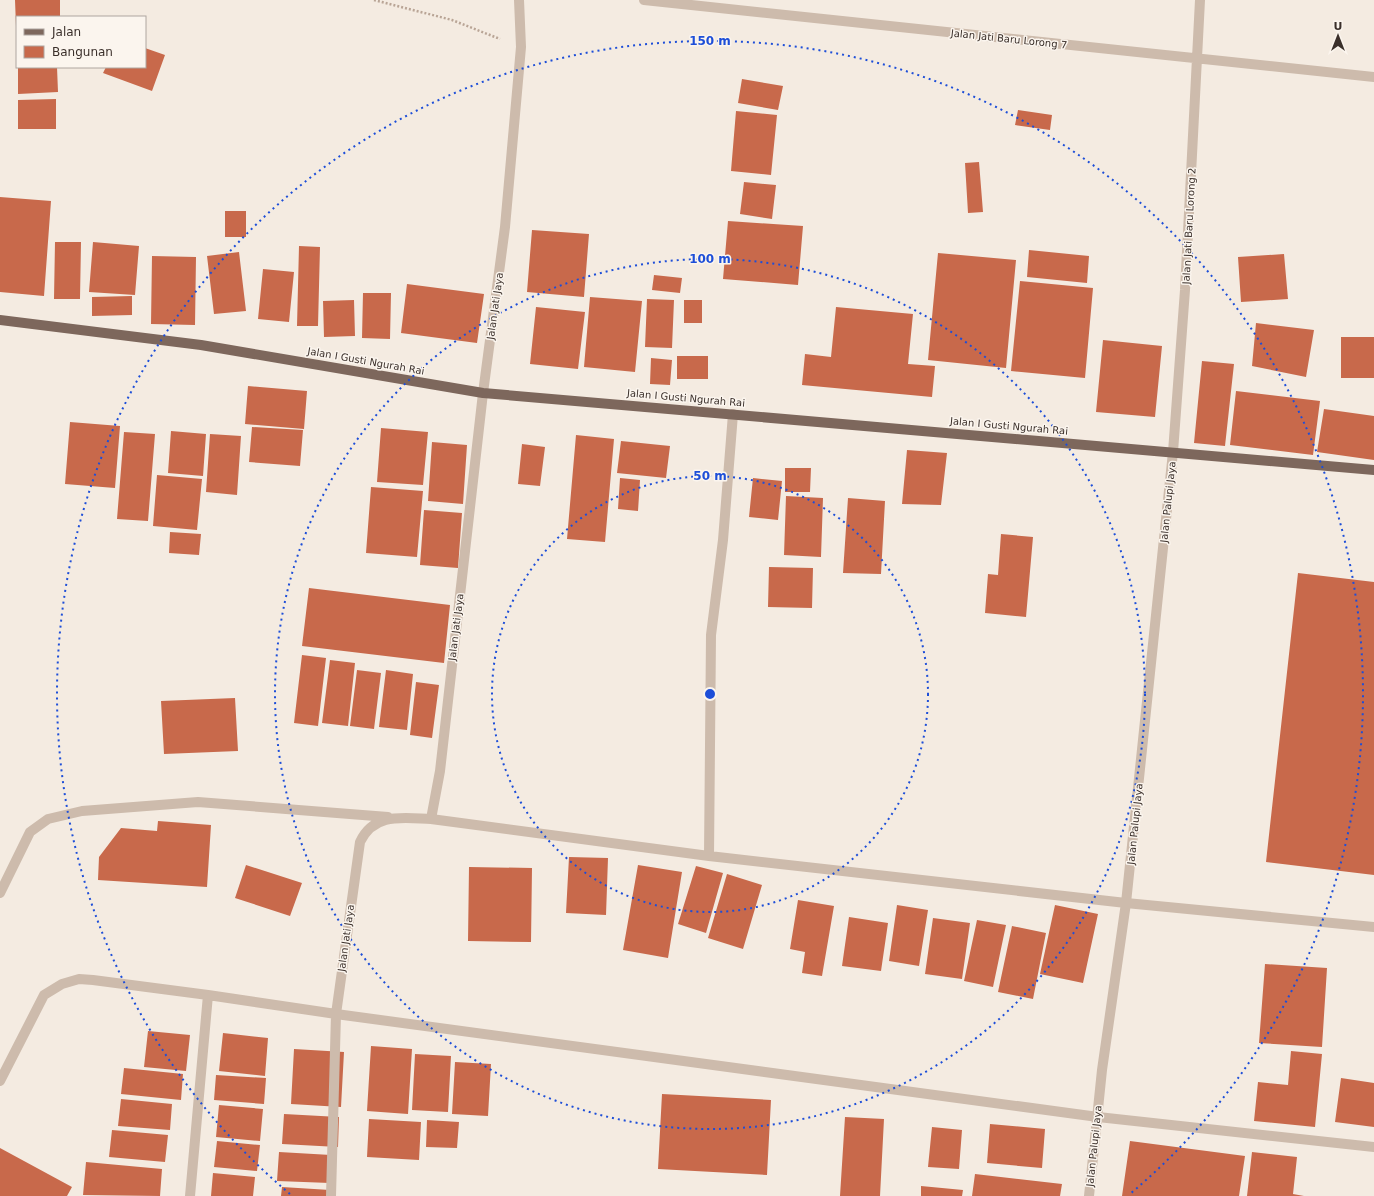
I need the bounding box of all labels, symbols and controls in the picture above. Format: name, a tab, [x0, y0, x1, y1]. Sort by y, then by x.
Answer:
legend	[16, 16, 146, 68]
north arrow	[1318, 16, 1358, 56]
text: U	[1334, 20, 1342, 33]
text: Jalan	[51, 25, 81, 39]
street label: Jalan Jati Baru Lorong 7	[949, 27, 1068, 51]
text: 150 m	[689, 34, 731, 48]
text: Bangunan	[52, 45, 113, 59]
street label: Jalan Jati Baru Lorong 2	[1180, 167, 1198, 286]
text: 100 m	[689, 252, 731, 266]
street label: Jalan Jati Jaya	[485, 272, 505, 341]
street label: Jalan I Gusti Ngurah Rai	[306, 345, 425, 377]
street label: Jalan I Gusti Ngurah Rai	[626, 387, 745, 409]
street label: Jalan I Gusti Ngurah Rai	[949, 415, 1068, 437]
street label: Jalan Palupi Jaya	[1158, 461, 1178, 544]
text: 50 m	[693, 469, 727, 483]
street label: Jalan Jati Jaya	[446, 593, 466, 662]
centre of rings	[703, 687, 717, 701]
street label: Jalan Palupi Jaya	[1125, 783, 1145, 866]
street label: Jalan Jati Jaya	[336, 904, 356, 973]
street label: Jalan Palupi Jaya	[1084, 1105, 1104, 1188]

